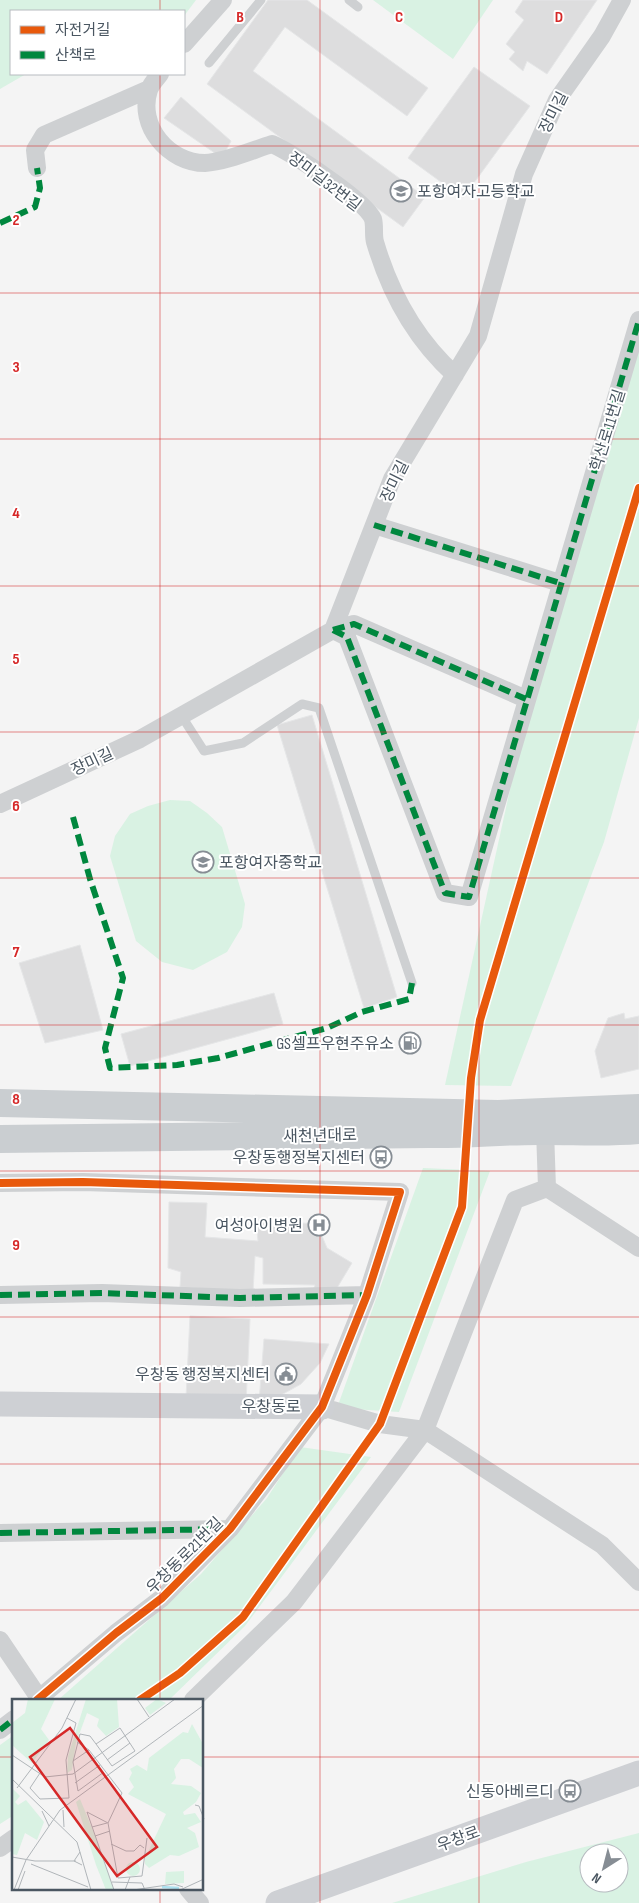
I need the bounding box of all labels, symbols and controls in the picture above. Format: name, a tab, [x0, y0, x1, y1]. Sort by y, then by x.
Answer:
text: B	[236, 8, 244, 27]
text: C	[395, 8, 403, 27]
text: D	[555, 8, 563, 27]
legend	[10, 10, 185, 75]
text: 자전거길	[55, 21, 110, 40]
text: 산책로	[55, 46, 96, 65]
street label: 장미길	[536, 89, 573, 137]
street label: 장미길32번길	[284, 148, 365, 216]
school or university icon: 포항여자고등학교	[389, 179, 413, 203]
place label: 포항여자고등학교	[417, 183, 535, 202]
text: 2	[12, 211, 20, 230]
text: 3	[12, 358, 20, 377]
street label: 학산로11번길	[587, 387, 630, 474]
street label: 장미길	[377, 458, 414, 506]
text: 4	[12, 504, 20, 523]
text: 5	[12, 650, 20, 669]
street label: 장미길	[69, 744, 117, 780]
text: 6	[12, 797, 20, 816]
school or university icon: 포항여자중학교	[191, 850, 215, 874]
place label: 포항여자중학교	[219, 854, 322, 873]
text: 7	[13, 943, 20, 962]
fuel station icon: GS셀프우현주유소	[398, 1031, 422, 1055]
place label: GS셀프우현주유소	[276, 1035, 394, 1054]
text: 8	[12, 1090, 20, 1109]
street label: 새천년대로	[283, 1126, 357, 1147]
bus stop icon: 우창동행정복지센터	[369, 1145, 393, 1169]
place label: 우창동행정복지센터	[233, 1149, 365, 1168]
hospital icon: 여성아이병원	[307, 1213, 331, 1237]
place label: 여성아이병원	[215, 1217, 303, 1236]
text: 9	[12, 1236, 20, 1255]
public building icon: 우창동 행정복지센터	[274, 1362, 298, 1386]
place label: 우창동 행정복지센터	[135, 1366, 270, 1385]
street label: 우창동로	[242, 1398, 301, 1417]
street label: 우창동로21번길	[143, 1514, 227, 1598]
inset map	[12, 1699, 204, 1890]
bus stop icon: 신동아베르디	[558, 1779, 582, 1803]
place label: 신동아베르디	[466, 1783, 554, 1802]
street label: 우창로	[435, 1823, 483, 1856]
north arrow	[579, 1843, 629, 1893]
text: N	[589, 1869, 605, 1887]

